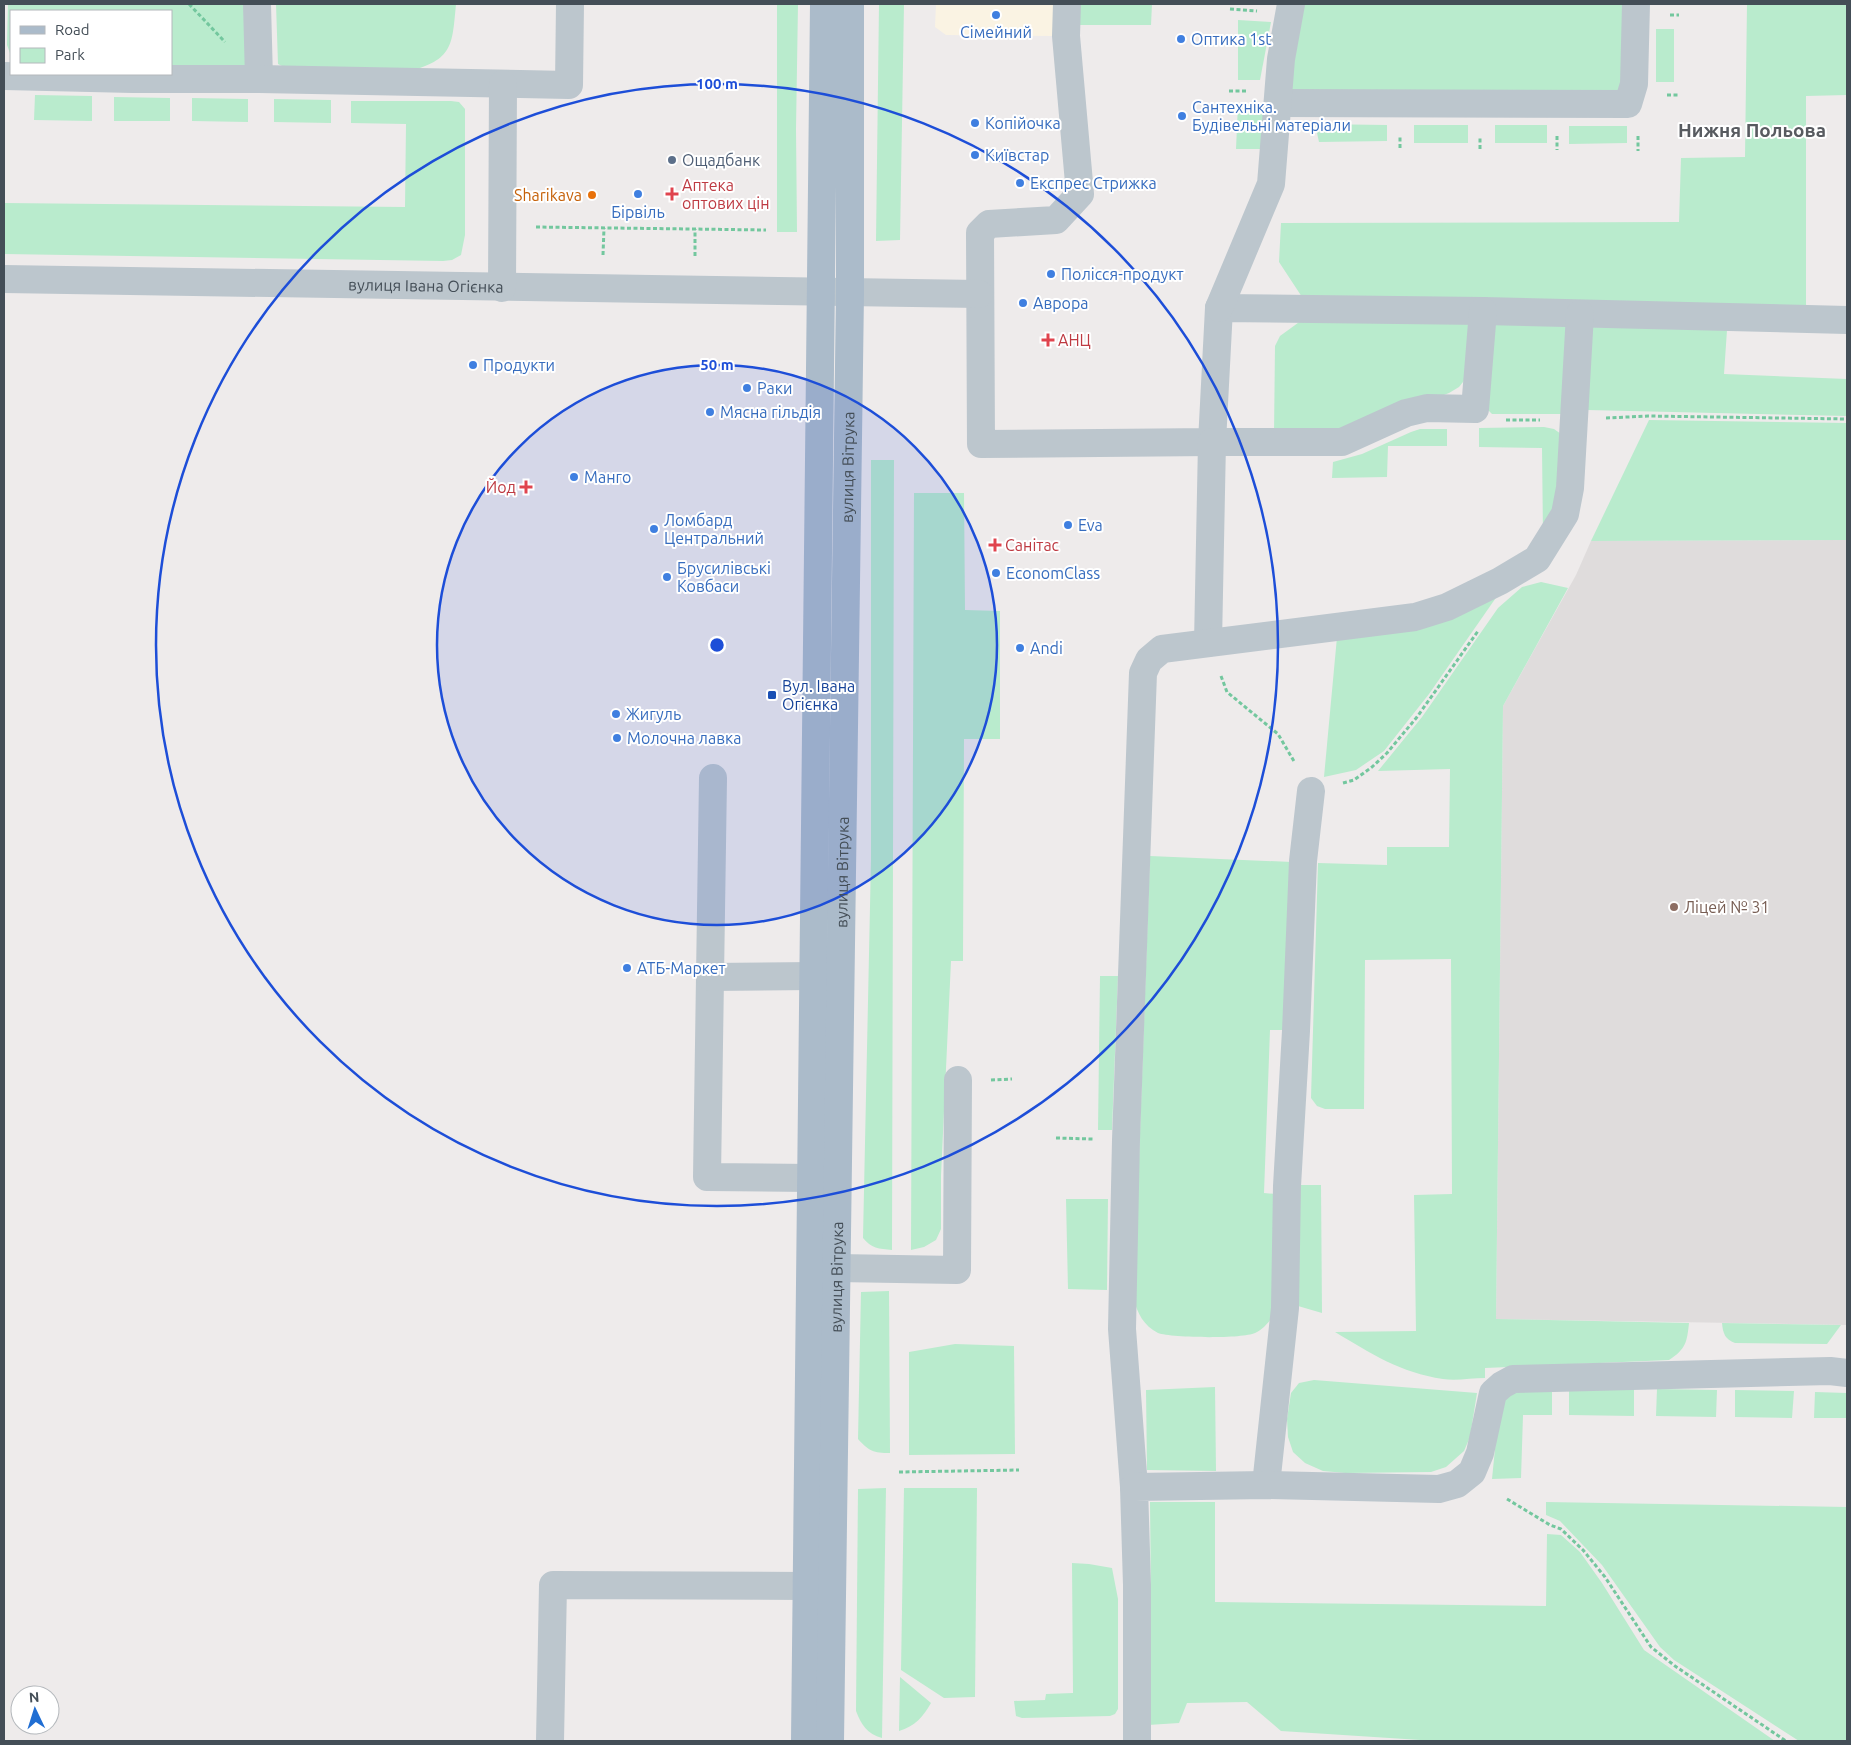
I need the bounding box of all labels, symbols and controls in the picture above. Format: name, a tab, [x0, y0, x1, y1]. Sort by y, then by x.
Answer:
marker: Сімейний	[990, 9, 1002, 21]
legend	[10, 10, 172, 75]
text: Road	[55, 21, 90, 38]
place label: Сімейний	[960, 23, 1032, 41]
place label: Оптика 1st	[1191, 30, 1272, 48]
marker: Оптика 1st	[1175, 33, 1187, 45]
text: Park	[55, 46, 85, 63]
text: 100 m	[696, 75, 738, 92]
place label: Сантехніка. Будівельні матеріали	[1192, 98, 1351, 134]
marker: Сантехніка. Будівельні матеріали	[1176, 110, 1188, 122]
place label: Копійочка	[985, 114, 1061, 132]
marker: Копійочка	[969, 117, 981, 129]
district label: Нижня Польова	[1678, 119, 1826, 141]
place label: Київстар	[985, 146, 1049, 164]
marker: Київстар	[969, 149, 981, 161]
place label: Ощадбанк	[682, 151, 760, 169]
marker: Ощадбанк	[666, 154, 678, 166]
place label: Експрес Стрижка	[1030, 174, 1157, 192]
place label: Аптека оптових цін	[682, 176, 770, 212]
marker: Експрес Стрижка	[1014, 177, 1026, 189]
place label: Sharikava	[514, 186, 582, 204]
marker: Бірвіль	[632, 188, 644, 200]
marker: Аптека оптових цін	[666, 188, 678, 200]
marker: Sharikava	[586, 189, 598, 201]
place label: Бірвіль	[611, 203, 665, 221]
place label: Полісся-продукт	[1061, 265, 1184, 283]
marker: Полісся-продукт	[1045, 268, 1057, 280]
street label: вулиця Івана Огієнка	[348, 275, 504, 296]
place label: Аврора	[1033, 294, 1089, 312]
marker: Аврора	[1017, 297, 1029, 309]
place label: АНЦ	[1058, 331, 1091, 349]
marker: АНЦ	[1042, 334, 1054, 346]
place label: Продукти	[483, 356, 555, 374]
text: 50 m	[700, 356, 734, 373]
marker: Продукти	[467, 359, 479, 371]
place label: Раки	[757, 379, 792, 397]
marker: Раки	[741, 382, 753, 394]
place label: Мясна гільдія	[720, 403, 821, 421]
marker: Мясна гільдія	[704, 406, 716, 418]
street label: вулиця Вітрука	[838, 411, 857, 523]
place label: Манго	[584, 468, 631, 486]
marker: Манго	[568, 471, 580, 483]
place label: Йод	[486, 477, 516, 496]
marker: Йод	[520, 481, 532, 493]
place label: Ломбард Центральний	[664, 511, 764, 547]
place label: Eva	[1078, 516, 1103, 534]
marker: Eva	[1062, 519, 1074, 531]
marker: Ломбард Центральний	[648, 523, 660, 535]
place label: Санітас	[1005, 536, 1060, 554]
marker: Санітас	[989, 539, 1001, 551]
place label: Брусилівські Ковбаси	[677, 559, 771, 595]
place label: EconomClass	[1006, 564, 1100, 582]
marker: EconomClass	[990, 567, 1002, 579]
marker: Брусилівські Ковбаси	[661, 571, 673, 583]
centre of rings	[708, 636, 726, 654]
place label: Andi	[1030, 639, 1063, 657]
marker: Andi	[1014, 642, 1026, 654]
place label: Вул. Івана Огієнка	[782, 677, 855, 713]
marker: Вул. Івана Огієнка	[766, 689, 778, 701]
place label: Жигуль	[626, 705, 681, 723]
marker: Жигуль	[610, 708, 622, 720]
place label: Молочна лавка	[627, 729, 741, 747]
marker: Молочна лавка	[611, 732, 623, 744]
street label: вулиця Вітрука	[832, 816, 852, 928]
place label: Ліцей № 31	[1684, 898, 1770, 916]
marker: Ліцей № 31	[1668, 901, 1680, 913]
place label: АТБ-Маркет	[637, 959, 726, 977]
marker: АТБ-Маркет	[621, 962, 633, 974]
street label: вулиця Вітрука	[827, 1221, 846, 1333]
north arrow	[10, 1685, 60, 1735]
text: N	[28, 1689, 40, 1705]

